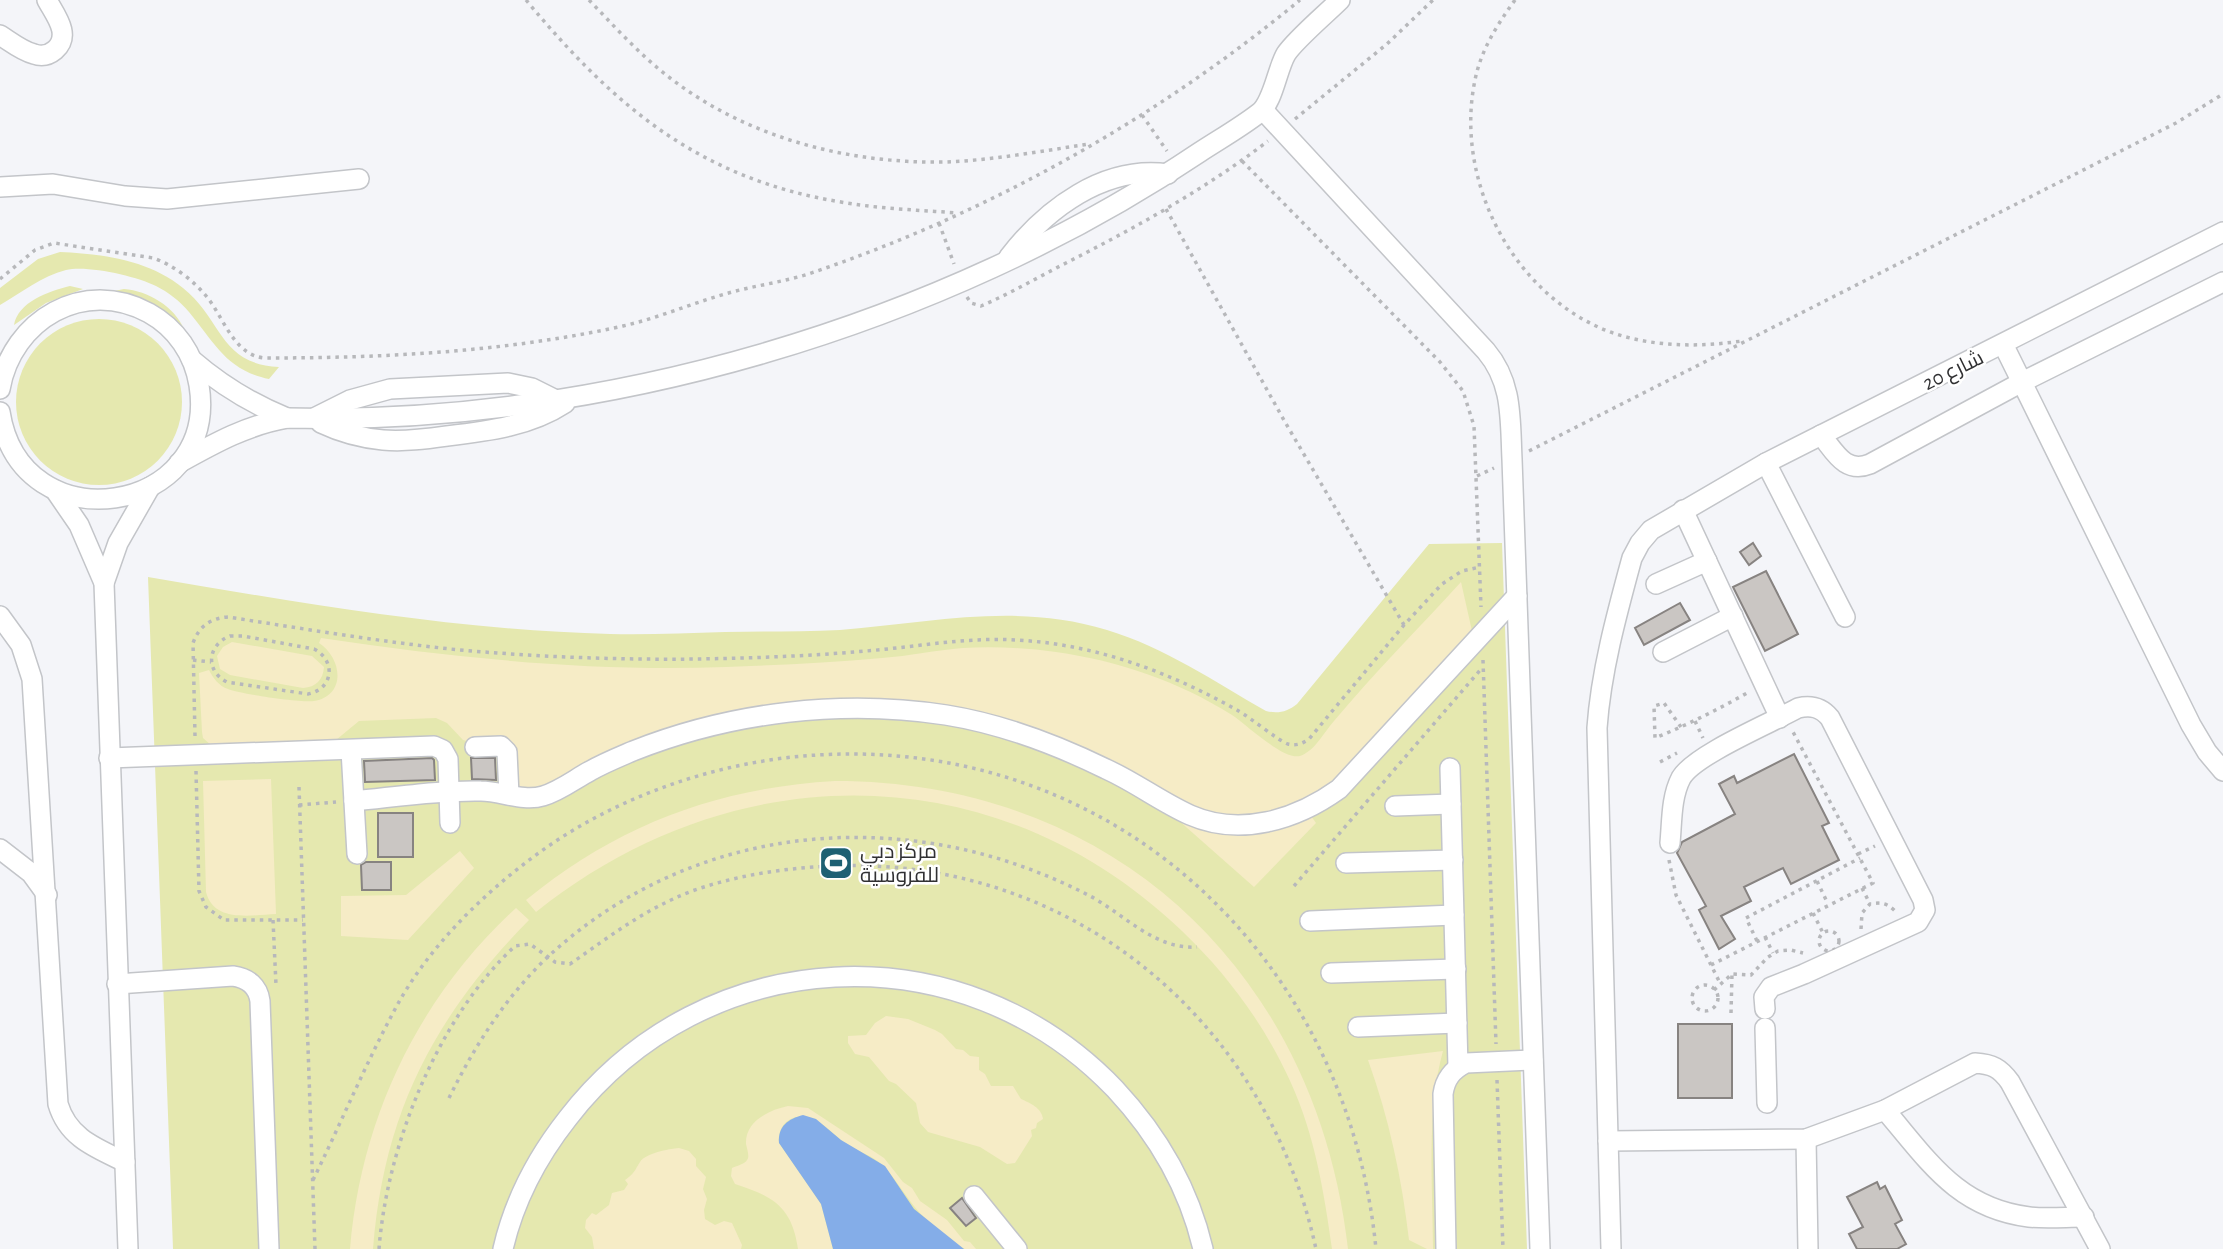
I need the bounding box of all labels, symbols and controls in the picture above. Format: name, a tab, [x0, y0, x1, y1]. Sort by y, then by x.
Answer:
street label: شارع 20	[1919, 347, 1988, 397]
place label: مركز دبي للفروسية	[860, 841, 939, 887]
sports icon: مركز دبي للفروسية	[817, 844, 855, 882]

